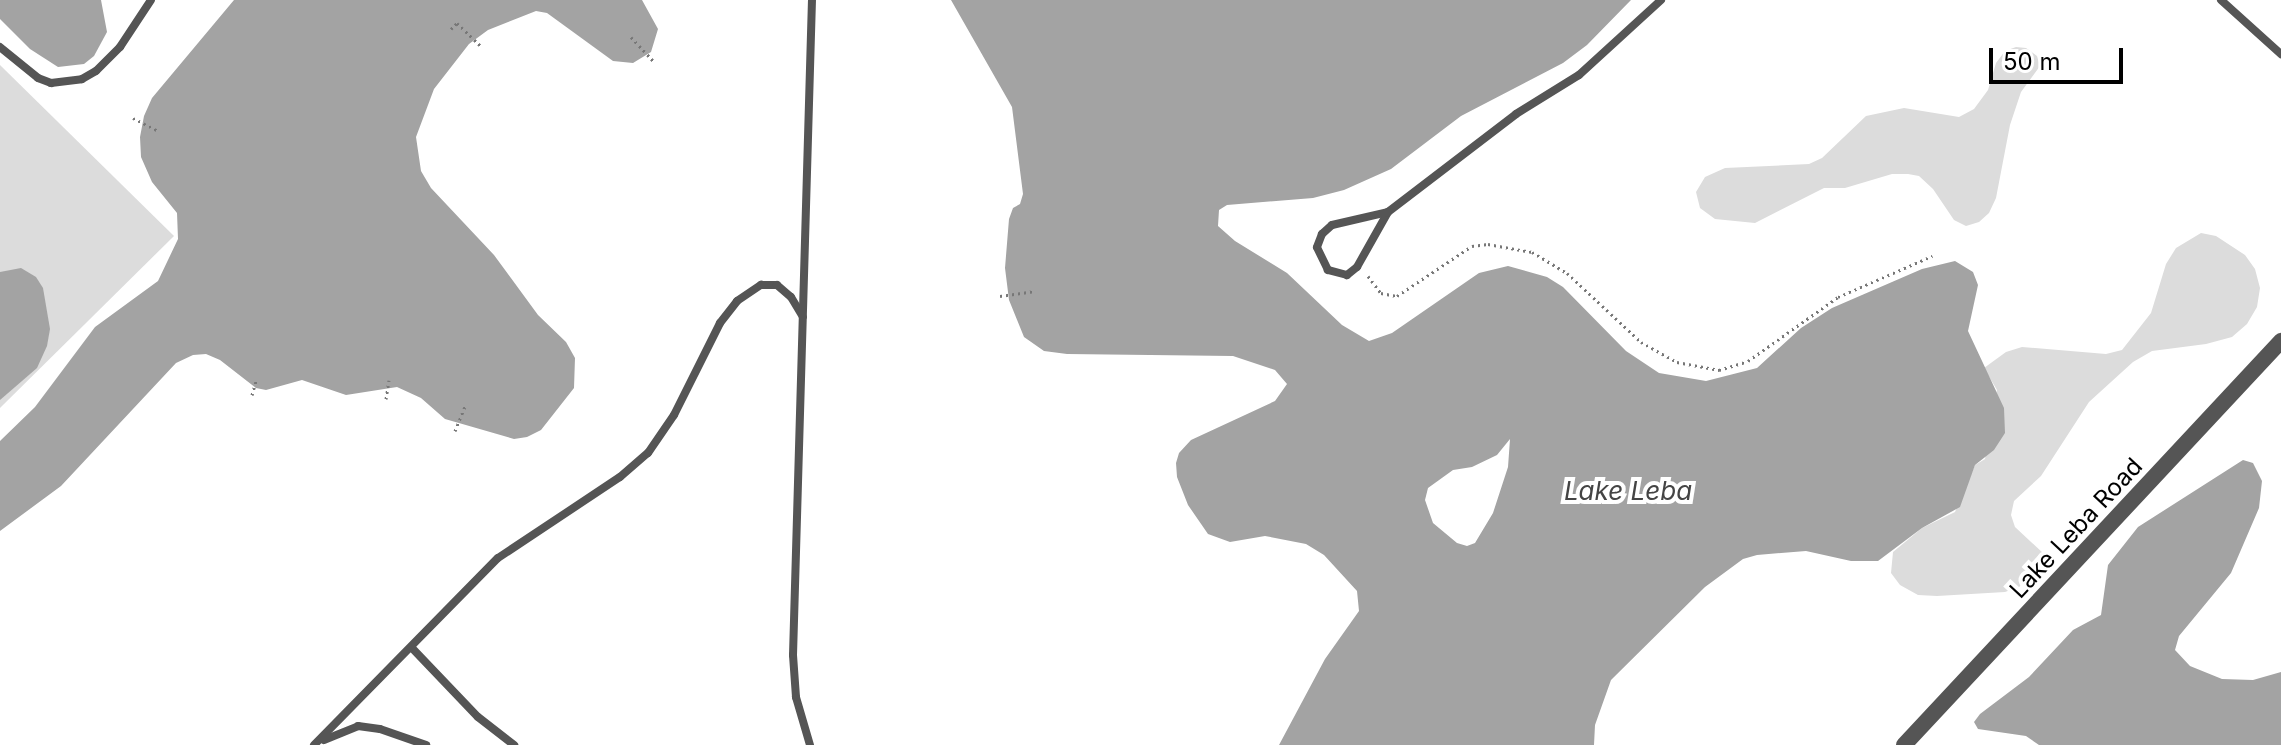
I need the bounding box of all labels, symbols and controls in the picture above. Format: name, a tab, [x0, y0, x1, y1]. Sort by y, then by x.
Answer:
scale bar	[1993, 32, 2127, 82]
text: 50 m	[2003, 47, 2061, 76]
street label: Lake Leba Road	[2004, 452, 2148, 604]
water label: Lake Leba	[1564, 475, 1692, 507]

